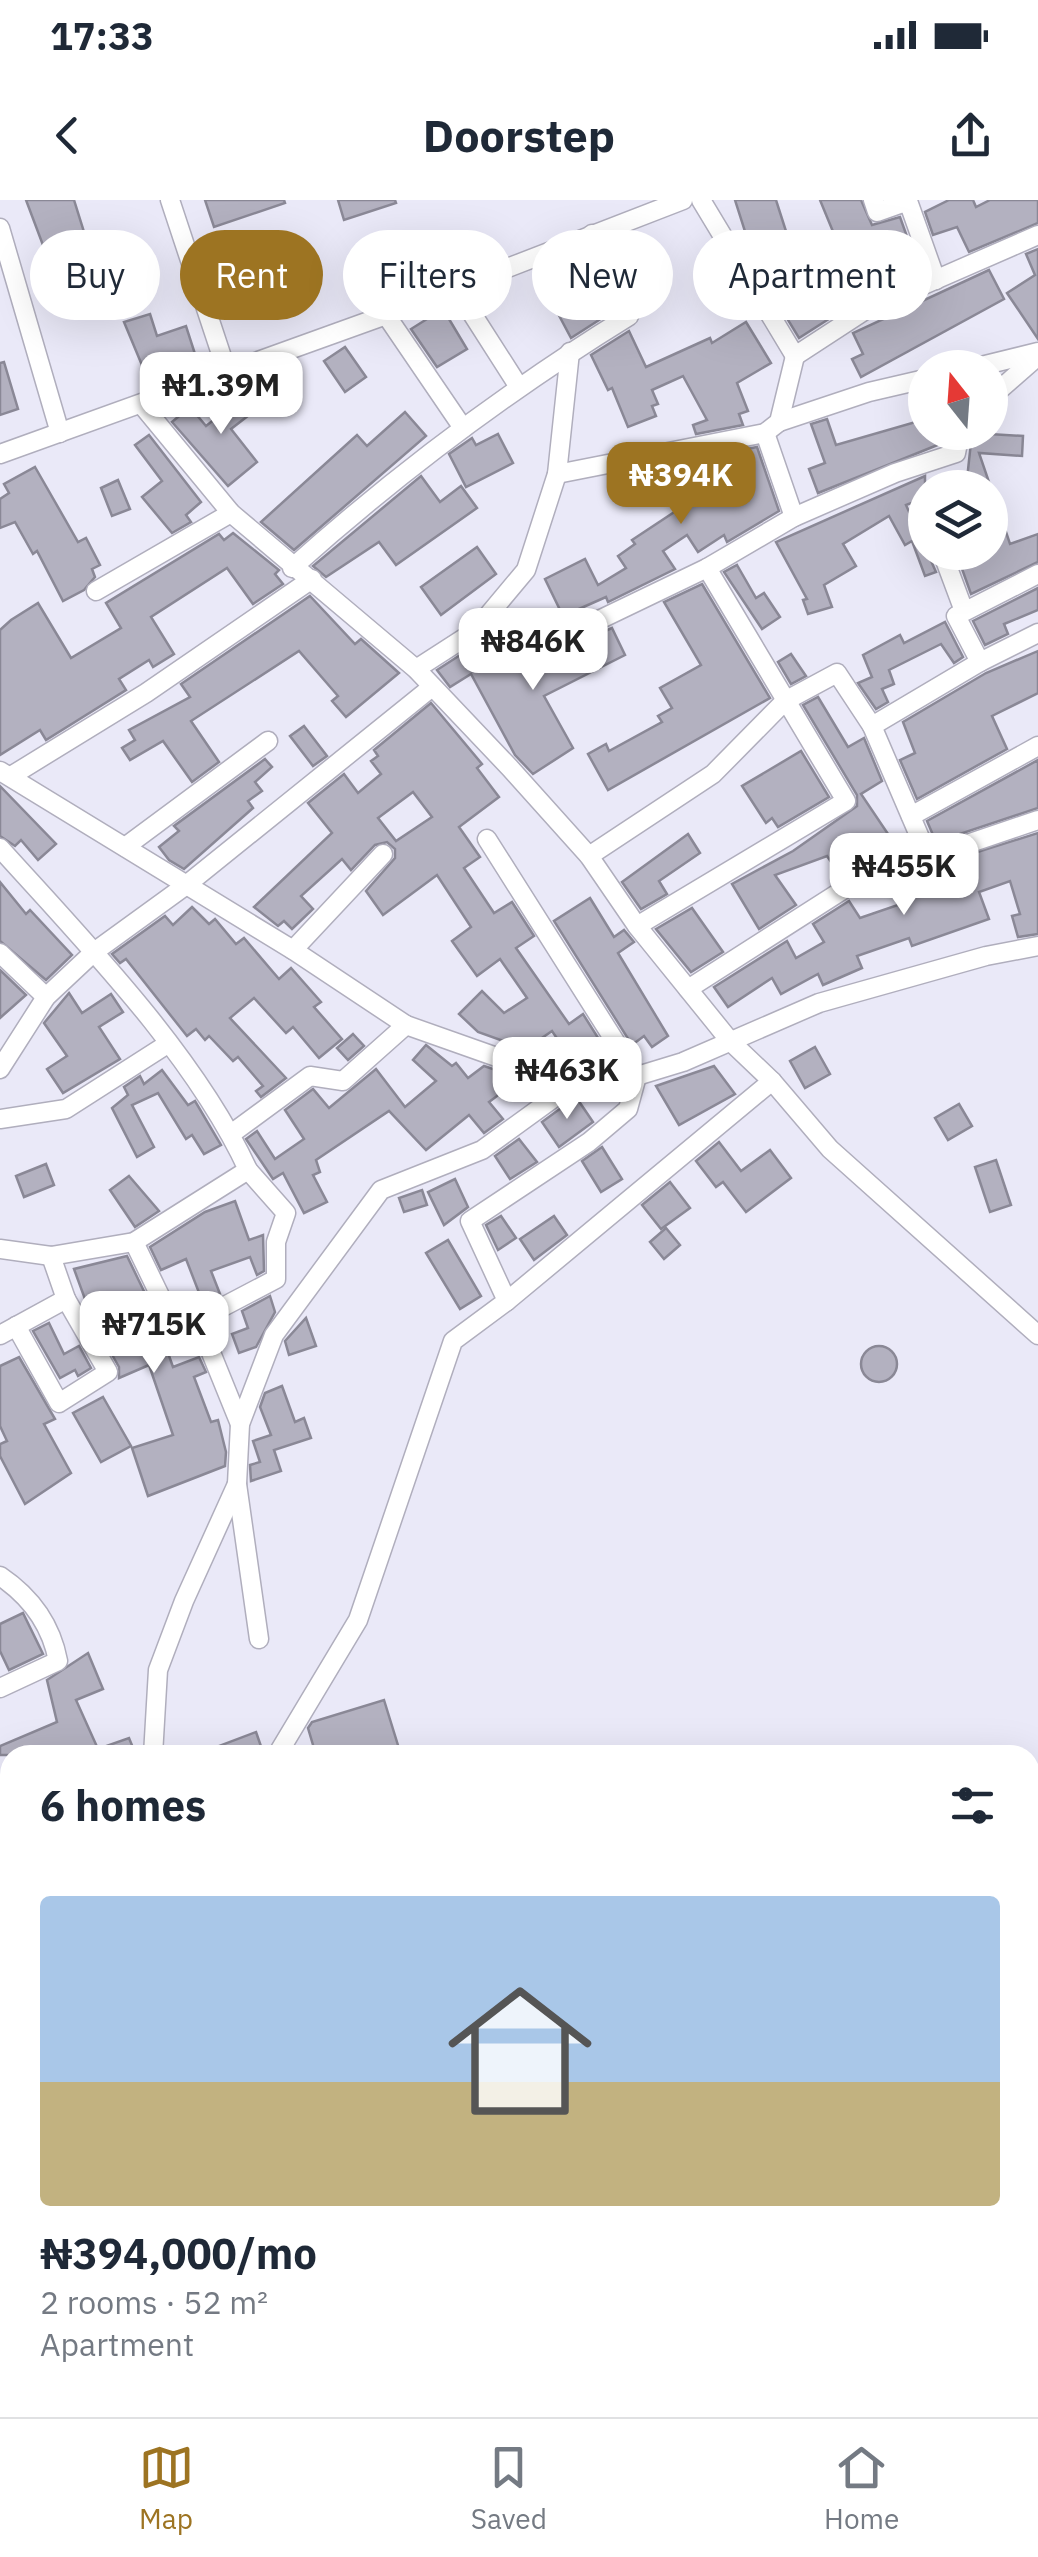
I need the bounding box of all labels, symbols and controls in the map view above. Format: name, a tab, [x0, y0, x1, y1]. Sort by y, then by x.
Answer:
text: 17:33	[50, 11, 154, 60]
text: Doorstep	[423, 106, 615, 164]
icon: back	[40, 108, 95, 163]
icon: share	[943, 108, 998, 163]
chip: Buy	[30, 230, 160, 320]
chip: Rent	[180, 230, 323, 320]
chip: Filters	[343, 230, 512, 320]
chip: New	[532, 230, 673, 320]
chip: Apartment	[693, 230, 932, 320]
north arrow	[908, 350, 1008, 450]
map controls	[908, 350, 1008, 570]
pin: ₦1.39M	[140, 352, 302, 437]
text: ₦1.39M	[162, 363, 280, 405]
pin: ₦394K	[611, 442, 751, 527]
text: ₦394K	[629, 453, 733, 495]
button: layers	[908, 470, 1008, 570]
pin: ₦846K	[463, 608, 603, 693]
text: ₦846K	[481, 619, 585, 661]
pin: ₦455K	[834, 833, 974, 918]
text: ₦455K	[852, 844, 956, 886]
pin: ₦463K	[497, 1037, 637, 1122]
text: ₦463K	[515, 1048, 619, 1090]
pin: ₦715K	[84, 1291, 224, 1376]
text: ₦715K	[102, 1302, 206, 1344]
text: 6 homes	[40, 1778, 206, 1833]
icon: filters	[945, 1778, 1000, 1833]
icon: home	[430, 1961, 610, 2141]
text: ₦394,000/mo	[40, 2226, 317, 2281]
text: 2 rooms · 52 m²	[40, 2281, 268, 2323]
text: Apartment	[40, 2323, 194, 2365]
tab: Map	[139, 2440, 194, 2537]
tab: Saved	[471, 2440, 547, 2537]
tab: Home	[824, 2440, 899, 2537]

